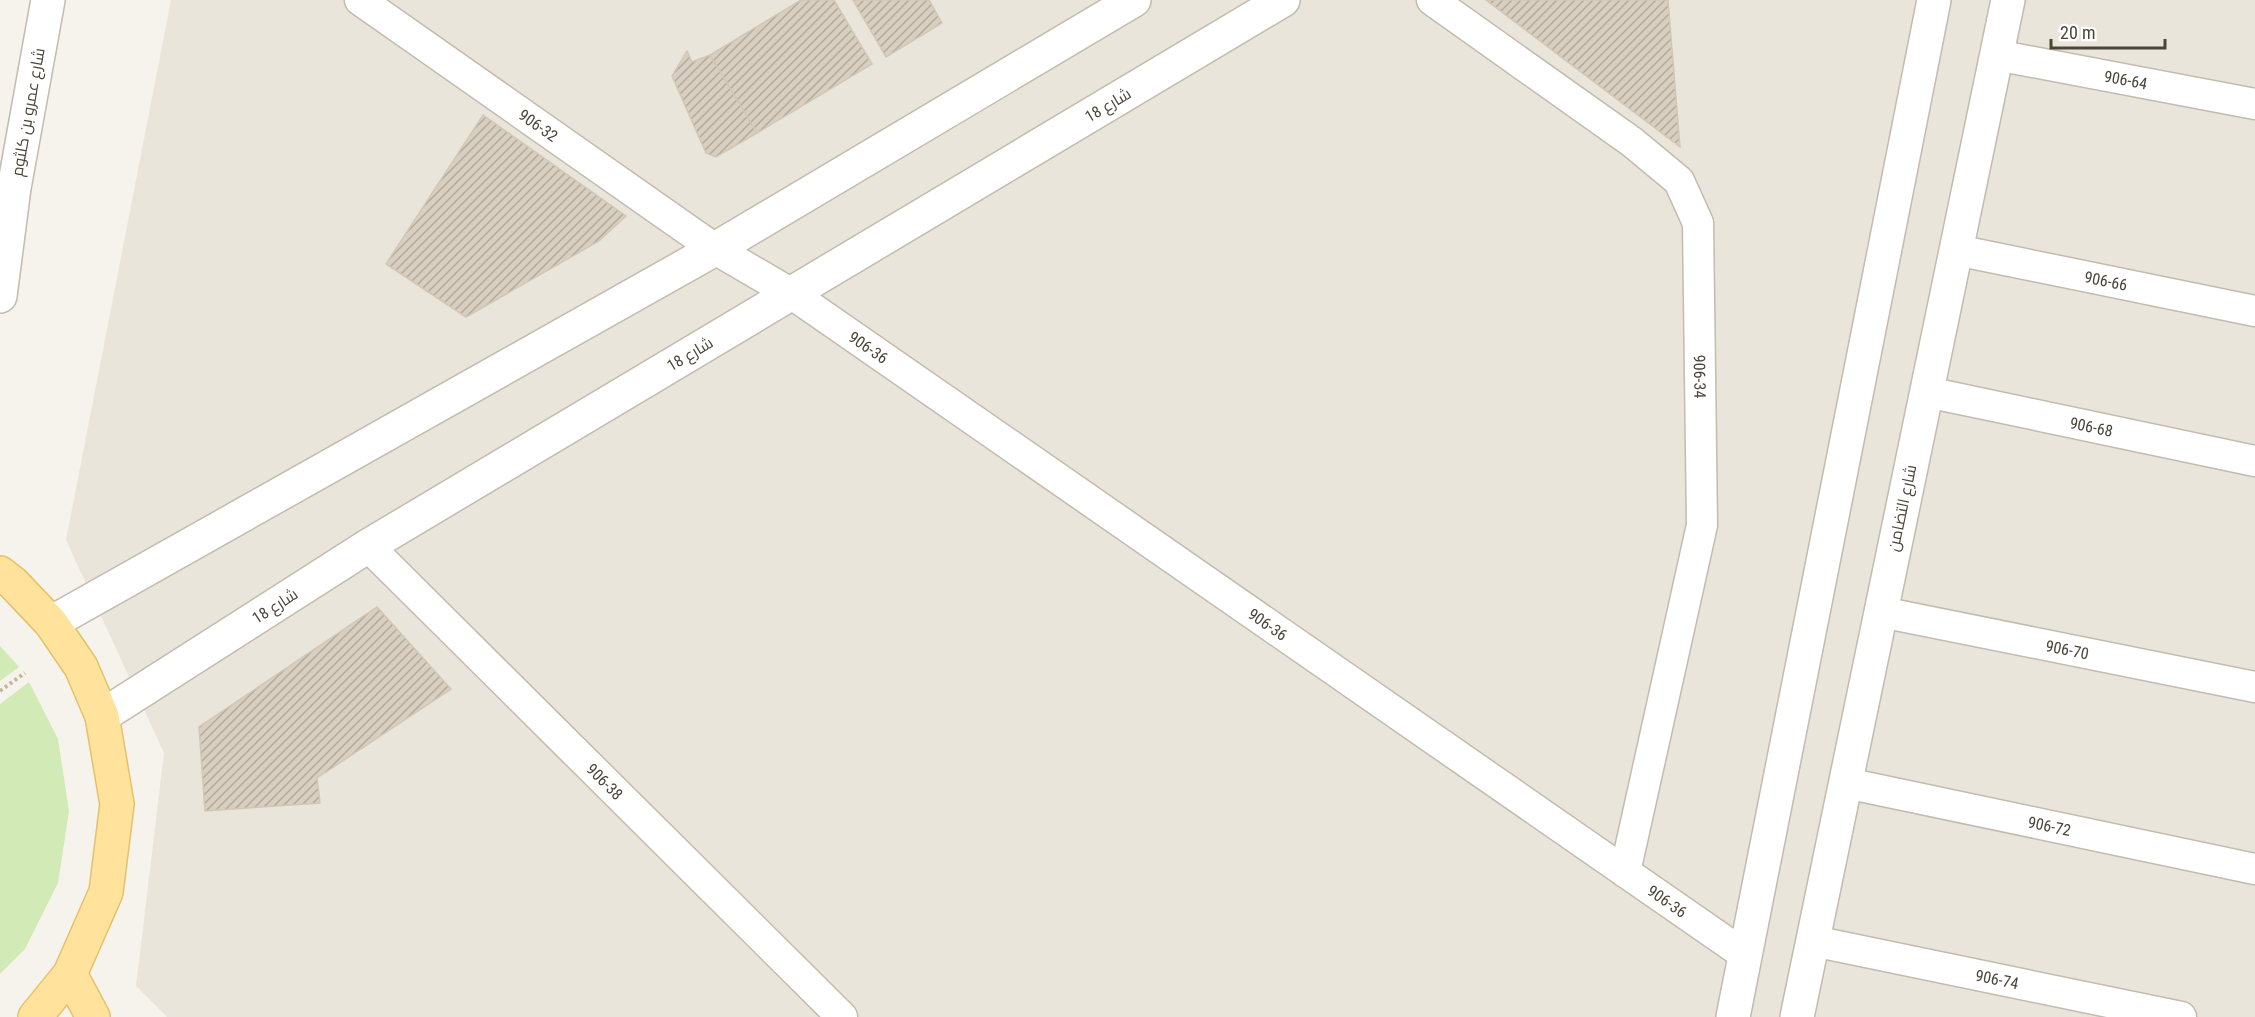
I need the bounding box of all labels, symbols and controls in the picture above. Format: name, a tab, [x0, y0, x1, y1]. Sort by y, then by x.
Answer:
scale bar	[2051, 12, 2165, 50]
text: 20 m	[2060, 22, 2095, 43]
street label: شارع عمرو بن كلثوم	[7, 46, 51, 178]
street label: 906-64	[2103, 66, 2149, 93]
street label: شارع 18	[1081, 84, 1136, 128]
street label: 906-32	[515, 105, 562, 146]
street label: 906-66	[2083, 267, 2129, 294]
street label: 906-36	[845, 327, 892, 367]
street label: شارع 18	[663, 333, 718, 377]
street label: 906-34	[1690, 355, 1710, 398]
street label: 906-68	[2068, 413, 2115, 440]
street label: شارع التضامن	[1884, 463, 1922, 553]
street label: شارع 18	[249, 584, 302, 629]
street label: 906-36	[1245, 604, 1291, 644]
street label: 906-70	[2044, 636, 2090, 663]
street label: 906-38	[583, 759, 627, 803]
street label: 906-72	[2026, 812, 2073, 840]
street label: 906-36	[1644, 881, 1691, 921]
street label: 906-74	[1974, 965, 2020, 993]

